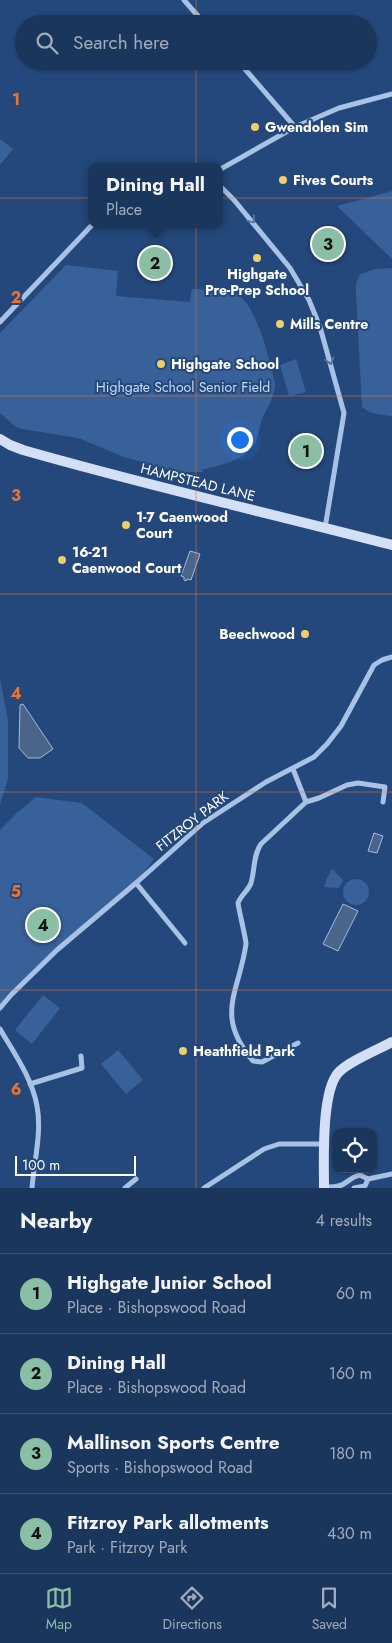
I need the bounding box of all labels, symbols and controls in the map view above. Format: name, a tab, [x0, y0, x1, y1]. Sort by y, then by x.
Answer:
search box	[15, 15, 377, 70]
icon: search	[33, 29, 61, 57]
text: Search here	[73, 29, 169, 56]
text: 1	[12, 88, 20, 111]
place label: Gwendolen Sim	[265, 117, 368, 137]
marker: Gwendolen Sim	[249, 121, 261, 133]
popup	[88, 163, 223, 228]
place label: Fives Courts	[293, 170, 374, 190]
text: Dining Hall	[106, 171, 205, 198]
marker: Fives Courts	[277, 174, 289, 186]
text: Place	[106, 198, 142, 221]
one-way arrow	[246, 215, 255, 224]
pin: 3	[312, 225, 344, 263]
pin: 2	[139, 244, 171, 282]
marker: Highgate Pre-Prep School	[251, 252, 263, 264]
place label: Highgate Pre-Prep School	[205, 264, 309, 300]
text: 2	[11, 286, 21, 309]
place label: Mills Centre	[290, 314, 368, 334]
marker: Mills Centre	[274, 318, 286, 330]
place label: Highgate School	[171, 354, 279, 374]
one-way arrow	[324, 356, 334, 364]
marker: Highgate School	[155, 358, 167, 370]
park label: Highgate School Senior Field	[96, 377, 270, 397]
your location	[227, 427, 253, 453]
pin: 1	[290, 432, 322, 470]
street label: HAMPSTEAD LANE	[139, 458, 257, 506]
text: 3	[11, 484, 21, 507]
place label: 1-7 Caenwood Court	[136, 507, 228, 543]
marker: 1-7 Caenwood Court	[120, 519, 132, 531]
place label: 16-21 Caenwood Court	[72, 542, 182, 578]
marker: 16-21 Caenwood Court	[56, 554, 68, 566]
place label: Beechwood	[219, 624, 295, 644]
marker: Beechwood	[299, 628, 311, 640]
text: 4	[10, 682, 22, 705]
street label: FITZROY PARK	[151, 786, 233, 856]
text: 5	[11, 880, 21, 903]
pin: 4	[27, 906, 59, 944]
place label: Heathfield Park	[193, 1041, 295, 1061]
marker: Heathfield Park	[177, 1045, 189, 1057]
text: 6	[11, 1078, 21, 1101]
map controls	[332, 1128, 377, 1173]
button: locate	[332, 1128, 377, 1173]
scale bar	[15, 1153, 136, 1176]
text: 100 m	[22, 1155, 60, 1175]
text: Nearby	[20, 1206, 92, 1236]
text: 4 results	[316, 1209, 372, 1232]
text: Highgate Junior School	[67, 1269, 272, 1296]
text: 1	[32, 1282, 40, 1305]
text: 60 m	[336, 1282, 372, 1305]
text: Place · Bishopswood Road	[67, 1296, 246, 1319]
text: Dining Hall	[67, 1349, 166, 1376]
text: 2	[31, 1362, 41, 1385]
text: 160 m	[329, 1362, 372, 1385]
text: Place · Bishopswood Road	[67, 1376, 246, 1399]
text: Mallinson Sports Centre	[67, 1429, 280, 1456]
text: 3	[31, 1442, 41, 1465]
text: 180 m	[329, 1442, 372, 1465]
text: Sports · Bishopswood Road	[67, 1456, 253, 1479]
text: Fitzroy Park allotments	[67, 1509, 269, 1536]
text: 4	[30, 1522, 42, 1545]
text: 430 m	[327, 1522, 372, 1545]
text: Park · Fitzroy Park	[67, 1536, 187, 1559]
tab: Map	[45, 1584, 73, 1634]
tab: Directions	[163, 1584, 222, 1634]
tab: Saved	[312, 1584, 347, 1634]

